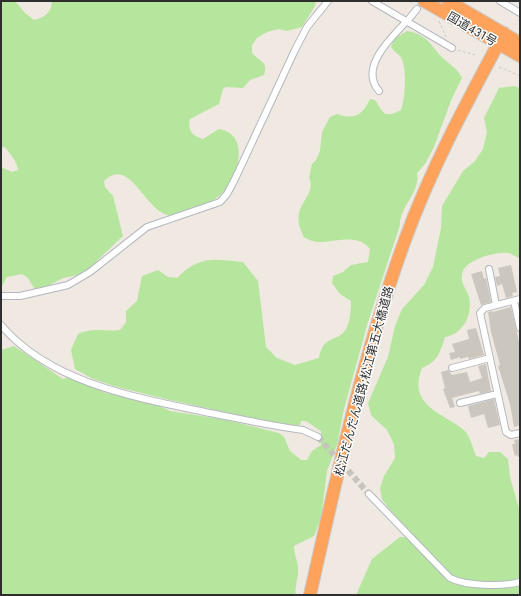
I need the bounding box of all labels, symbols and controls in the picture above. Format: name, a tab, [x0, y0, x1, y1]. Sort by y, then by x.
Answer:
street label: 国道431号	[444, 7, 500, 51]
street label: 松江だんだん道路;松江第五大橋道路	[330, 284, 398, 478]

